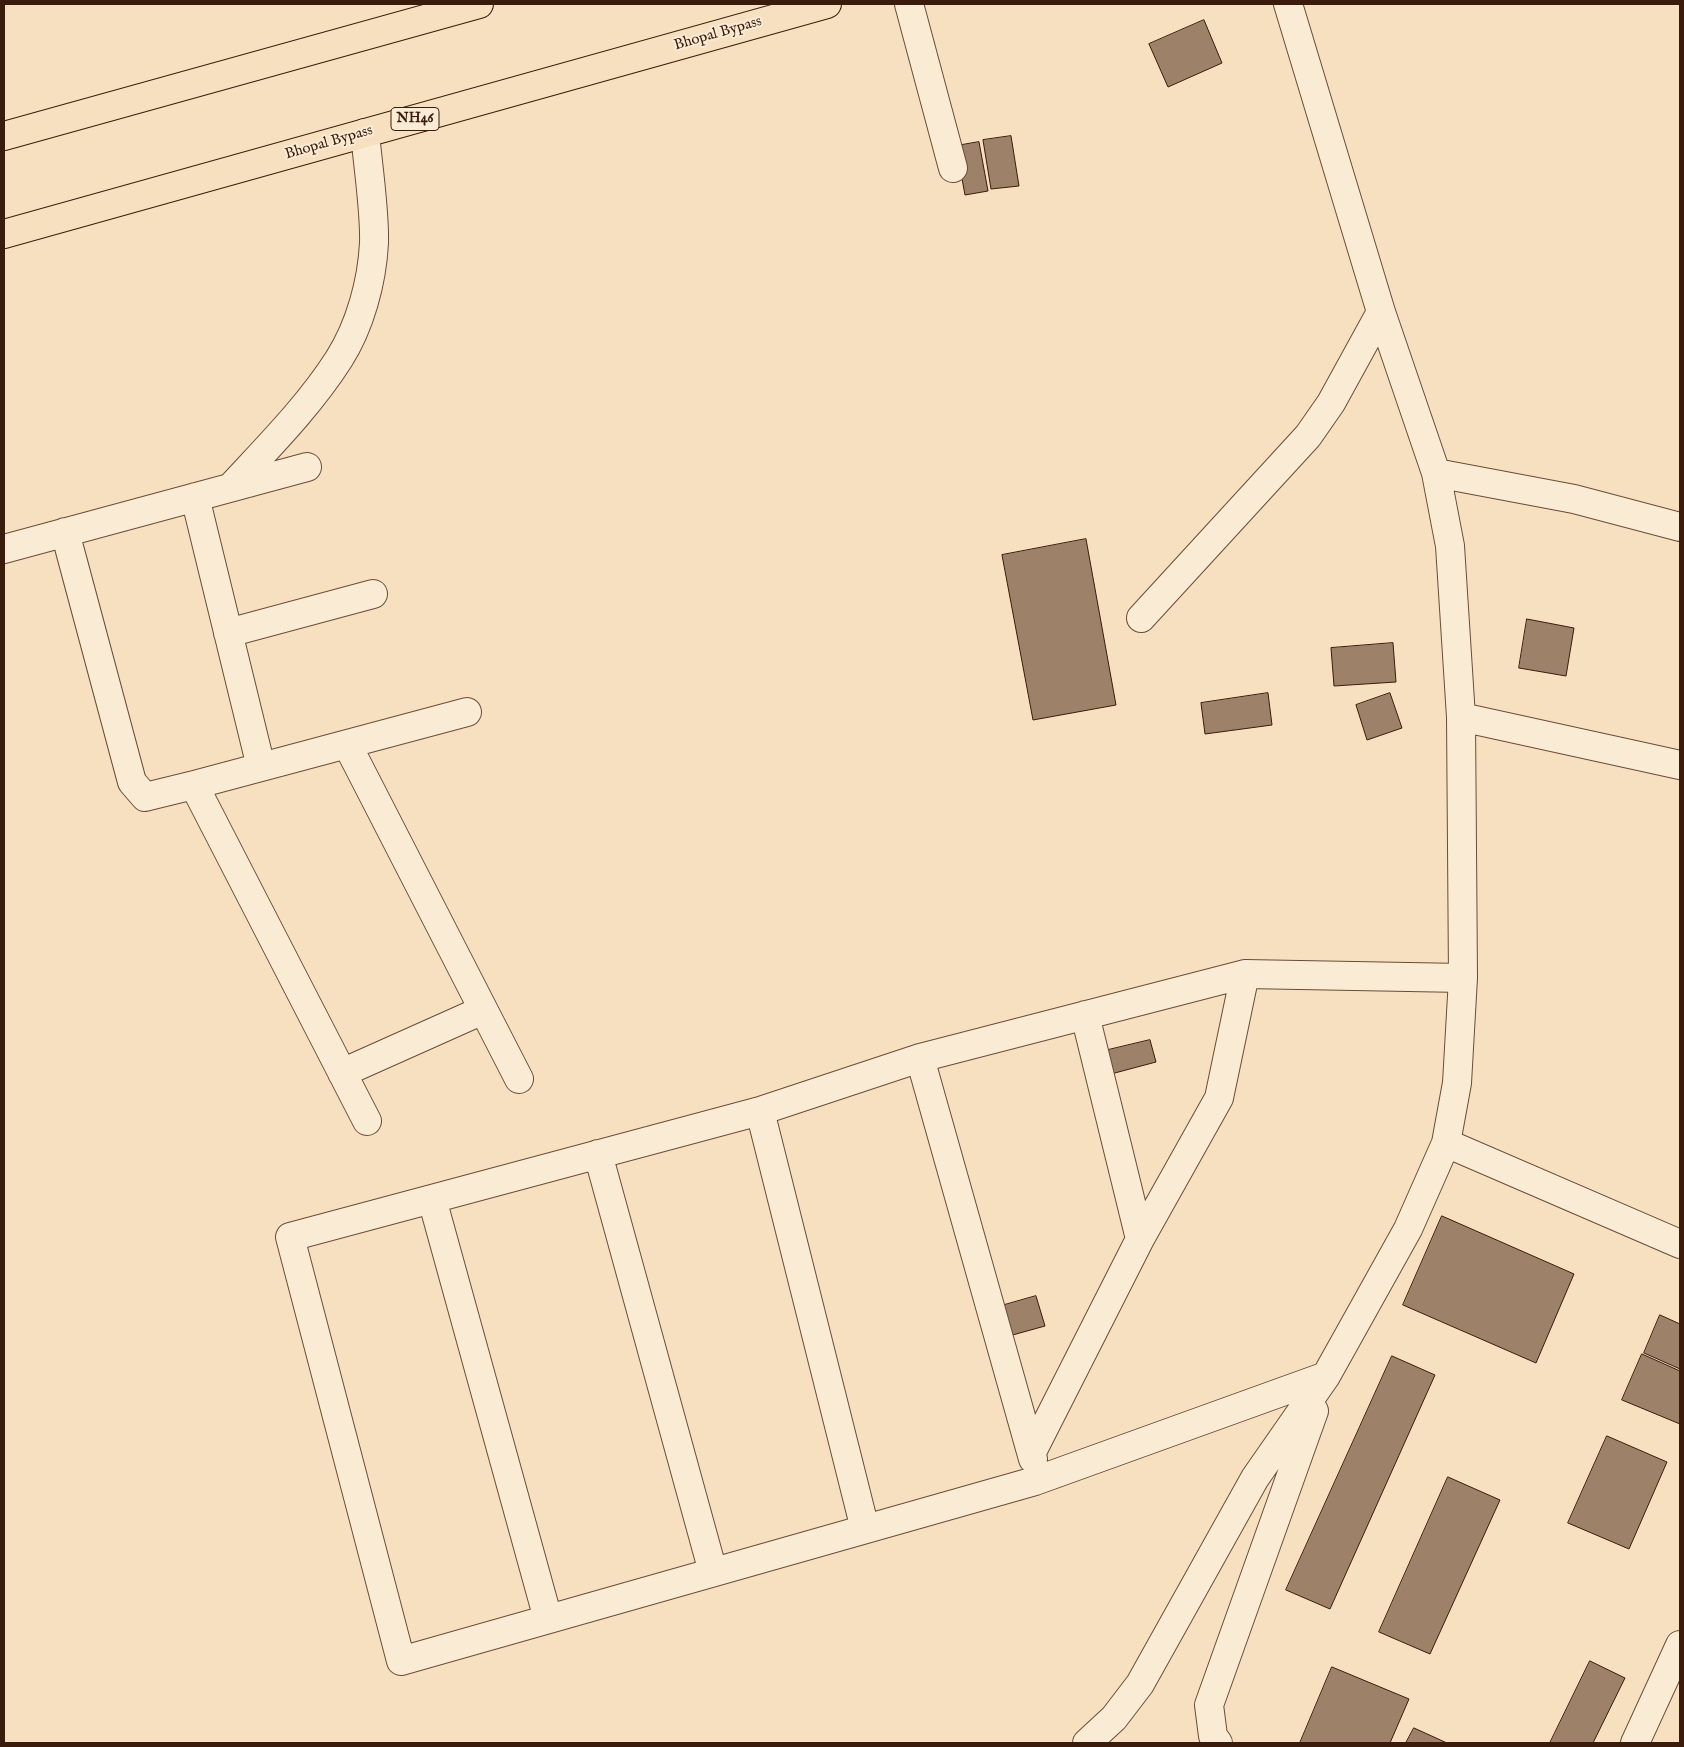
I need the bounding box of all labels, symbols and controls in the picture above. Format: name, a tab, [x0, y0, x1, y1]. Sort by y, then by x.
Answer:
street label: Bhopal Bypass	[672, 13, 764, 55]
road number: NH46	[391, 108, 439, 130]
street label: Bhopal Bypass	[283, 122, 375, 164]

